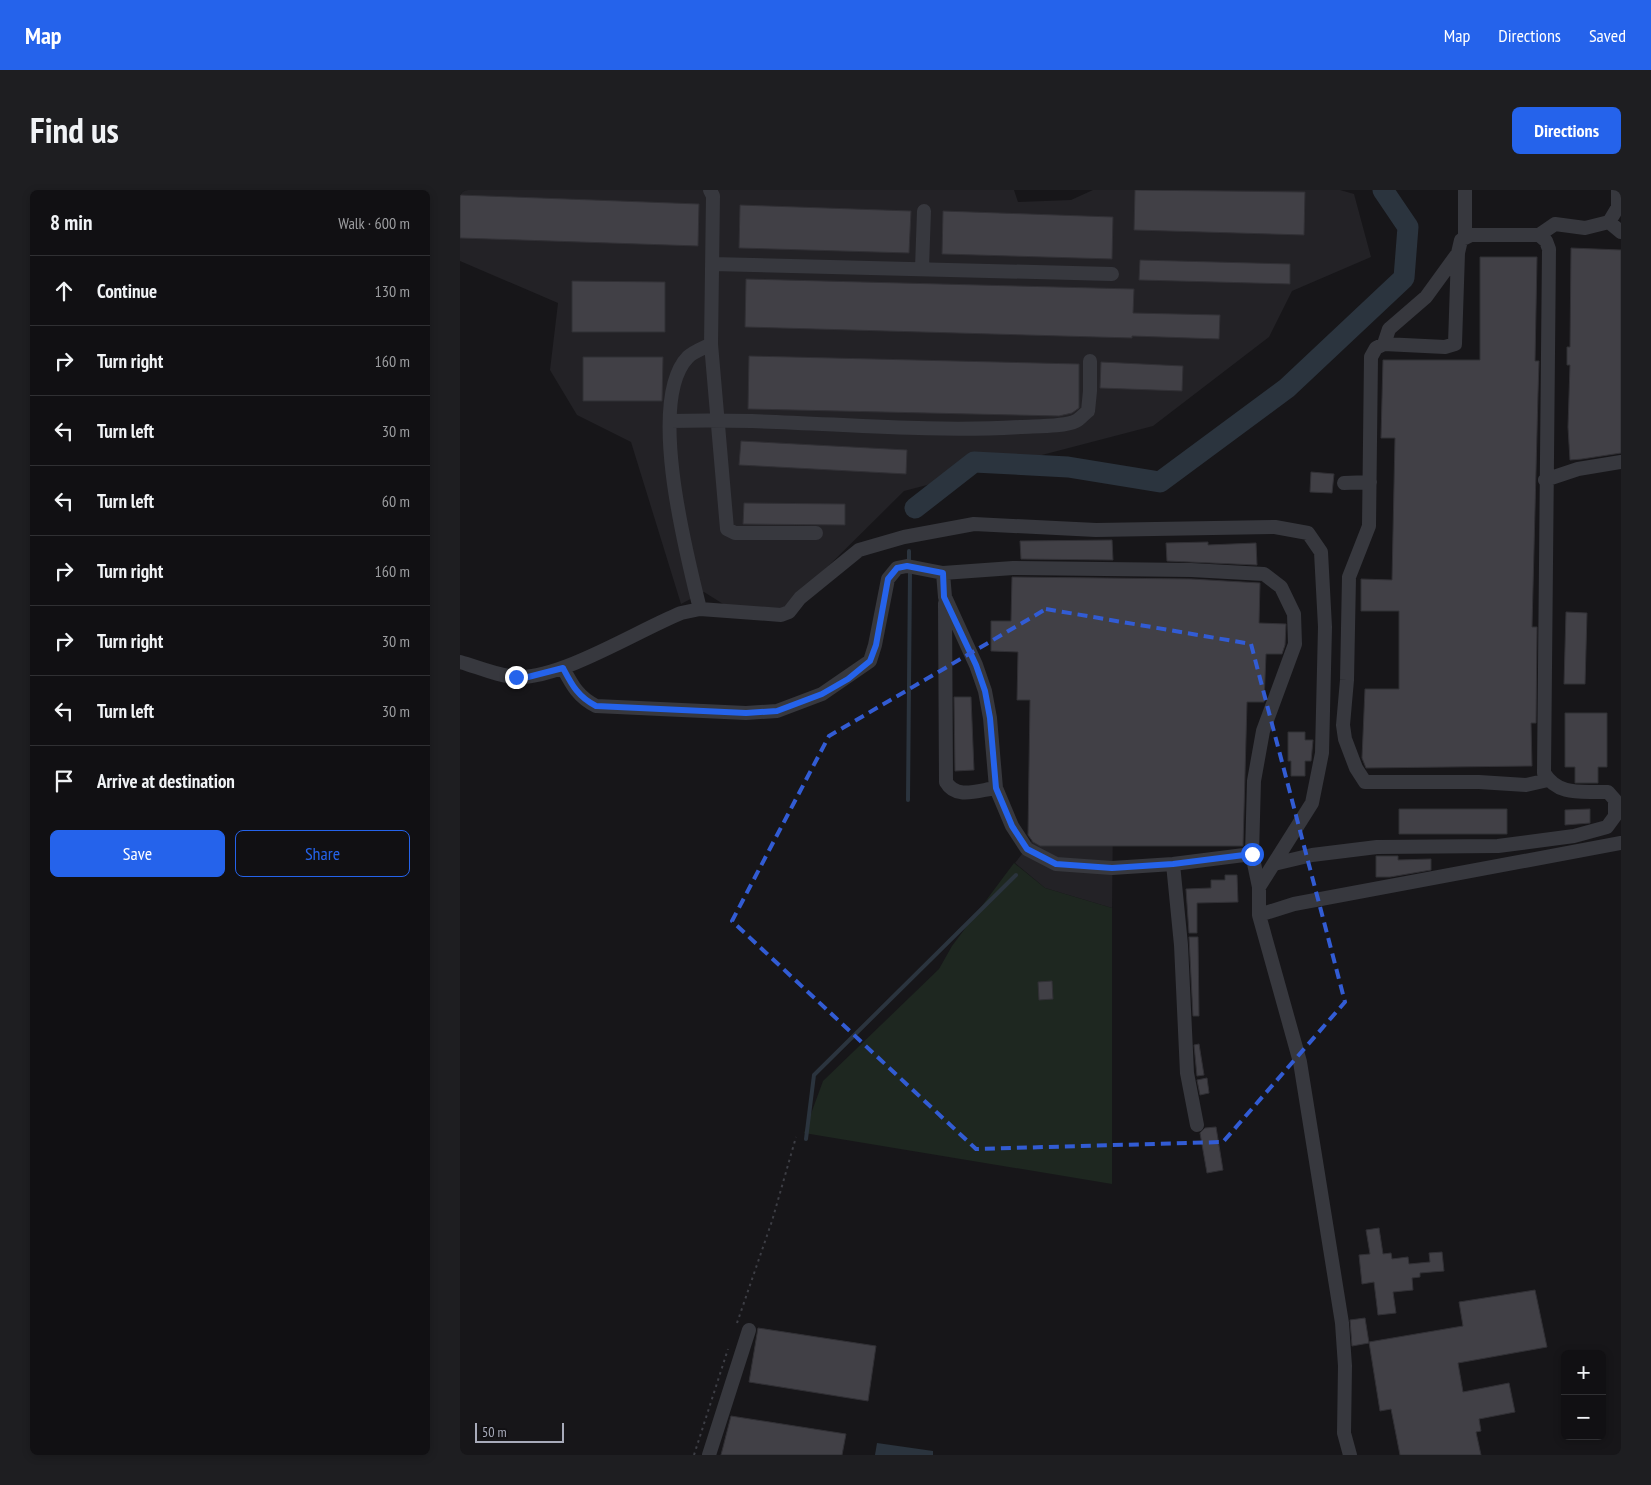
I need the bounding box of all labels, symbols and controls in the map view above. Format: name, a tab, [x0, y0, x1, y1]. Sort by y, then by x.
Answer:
text: Map	[25, 20, 62, 51]
text: Map	[1444, 24, 1470, 47]
text: Directions	[1498, 24, 1561, 47]
text: Saved	[1589, 24, 1626, 47]
text: Find us	[30, 107, 119, 153]
button: Directions	[1512, 107, 1621, 154]
text: 8 min	[50, 209, 92, 236]
text: Walk · 600 m	[338, 213, 410, 233]
icon: ahead	[50, 277, 78, 305]
text: Continue	[97, 279, 157, 303]
text: 130 m	[375, 281, 410, 301]
icon: right	[50, 347, 78, 375]
text: Turn right	[97, 349, 163, 373]
text: 160 m	[375, 351, 410, 371]
icon: left	[50, 417, 78, 445]
text: Turn left	[97, 419, 154, 443]
text: 30 m	[382, 421, 410, 441]
icon: left	[50, 487, 78, 515]
text: Turn left	[97, 489, 154, 513]
text: 60 m	[382, 491, 410, 511]
icon: right	[50, 557, 78, 585]
text: Turn right	[97, 559, 163, 583]
text: 160 m	[375, 561, 410, 581]
icon: right	[50, 627, 78, 655]
text: Turn right	[97, 629, 163, 653]
text: 30 m	[382, 631, 410, 651]
route end	[505, 666, 528, 689]
icon: left	[50, 697, 78, 725]
text: Turn left	[97, 699, 154, 723]
text: 30 m	[382, 701, 410, 721]
icon: arrive	[50, 767, 78, 795]
text: Arrive at destination	[97, 769, 235, 793]
button: Save	[50, 830, 225, 877]
button: Share	[235, 830, 410, 877]
route start	[1241, 843, 1264, 866]
map controls	[1561, 1350, 1606, 1440]
button: +	[1561, 1350, 1606, 1395]
button: −	[1561, 1395, 1606, 1440]
scale bar	[475, 1420, 564, 1443]
text: 50 m	[482, 1423, 507, 1441]

